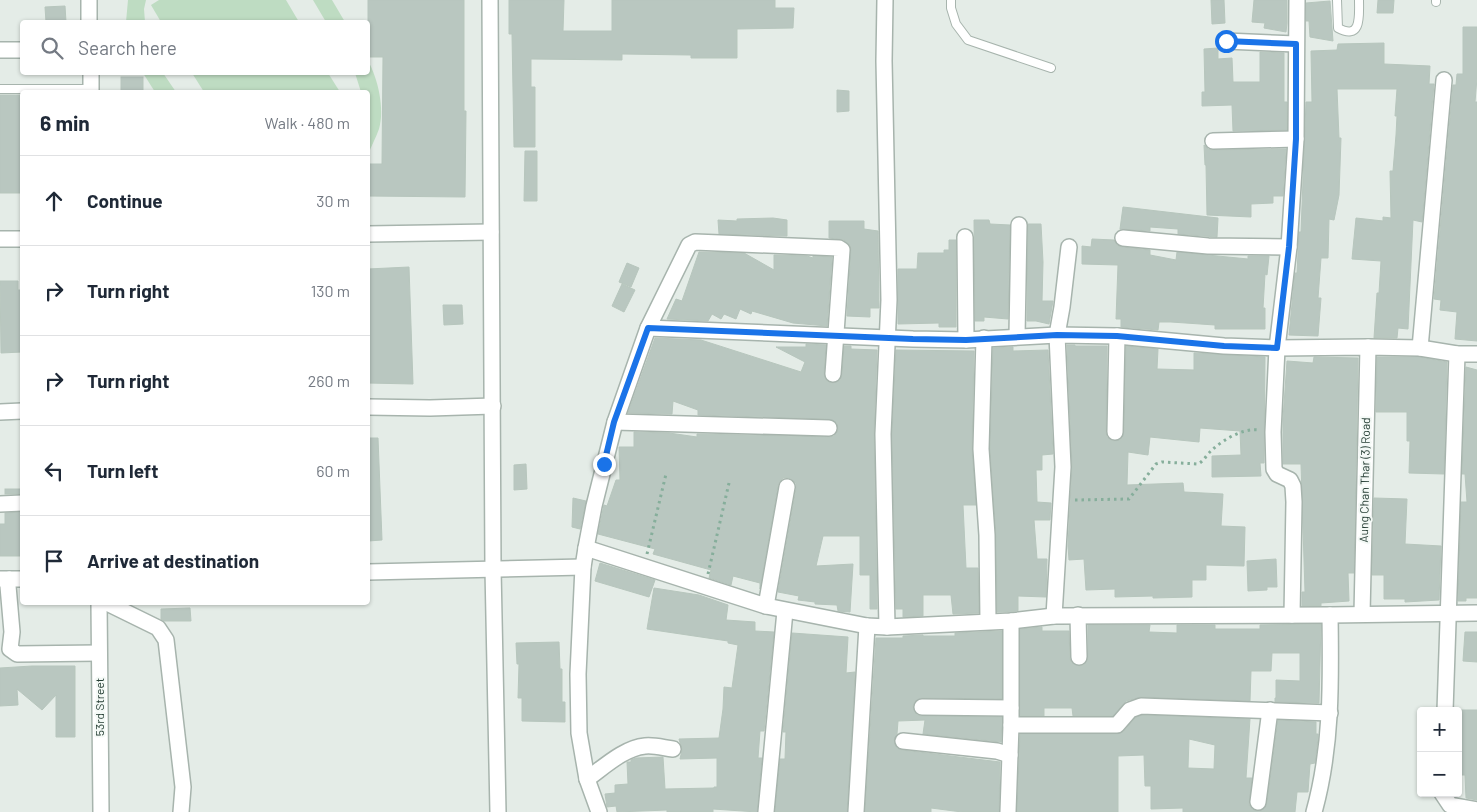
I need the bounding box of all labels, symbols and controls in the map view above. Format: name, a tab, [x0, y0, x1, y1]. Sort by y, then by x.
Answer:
search box	[20, 20, 370, 75]
route start	[1215, 30, 1238, 53]
icon: search	[38, 34, 66, 62]
text: Search here	[78, 36, 177, 59]
text: 6 min	[40, 110, 90, 135]
text: Walk · 480 m	[264, 113, 350, 132]
icon: ahead	[40, 187, 68, 215]
text: Continue	[87, 189, 163, 212]
text: 30 m	[316, 191, 350, 210]
icon: right	[40, 277, 68, 305]
text: Turn right	[87, 279, 169, 302]
text: 130 m	[311, 281, 350, 300]
icon: right	[40, 367, 68, 395]
text: Turn right	[87, 369, 169, 392]
text: 260 m	[308, 371, 350, 390]
street label: Aung Chan Thar (3) Road	[1356, 417, 1372, 543]
route end	[593, 453, 616, 476]
icon: left	[40, 457, 68, 485]
text: Turn left	[87, 459, 158, 482]
text: 60 m	[316, 461, 350, 480]
icon: arrive	[40, 547, 68, 575]
text: Arrive at destination	[87, 549, 259, 572]
street label: 53rd Street	[92, 678, 106, 736]
map controls	[1417, 707, 1462, 797]
button: +	[1417, 707, 1462, 752]
button: −	[1417, 752, 1462, 797]

